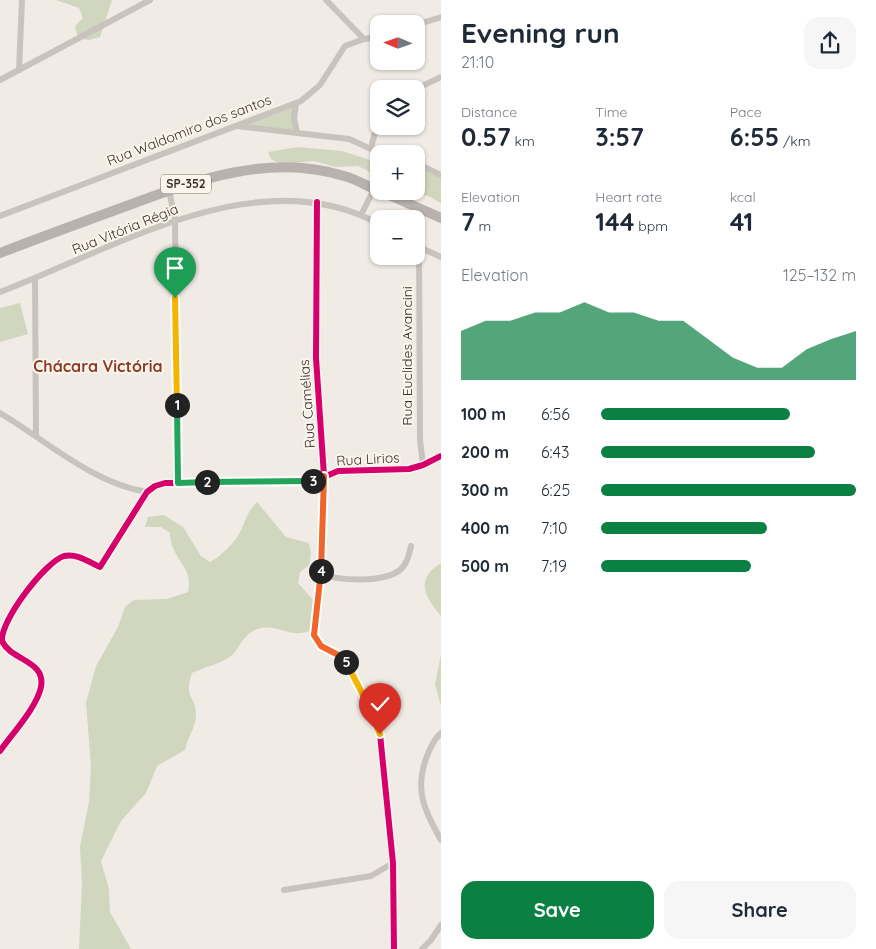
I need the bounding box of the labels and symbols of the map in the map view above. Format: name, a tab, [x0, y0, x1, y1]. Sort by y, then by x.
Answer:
north arrow	[370, 15, 425, 70]
street label: Rua Waldomiro dos santos	[104, 90, 274, 170]
road number: SP-352	[161, 174, 211, 193]
street label: Rua Vitória Régia	[69, 199, 181, 259]
pin	[154, 247, 196, 298]
street label: Rua Euclides Avancini	[398, 286, 416, 426]
district label: Chácara Victória	[33, 356, 163, 376]
street label: Rua Camélias	[295, 359, 319, 449]
pin: 1	[164, 392, 190, 418]
street label: Rua Lirios	[336, 448, 400, 470]
pin: 3	[300, 468, 326, 494]
pin: 2	[194, 470, 220, 494]
pin: 4	[308, 558, 334, 584]
pin: 5	[334, 650, 358, 674]
pin	[359, 683, 401, 734]

